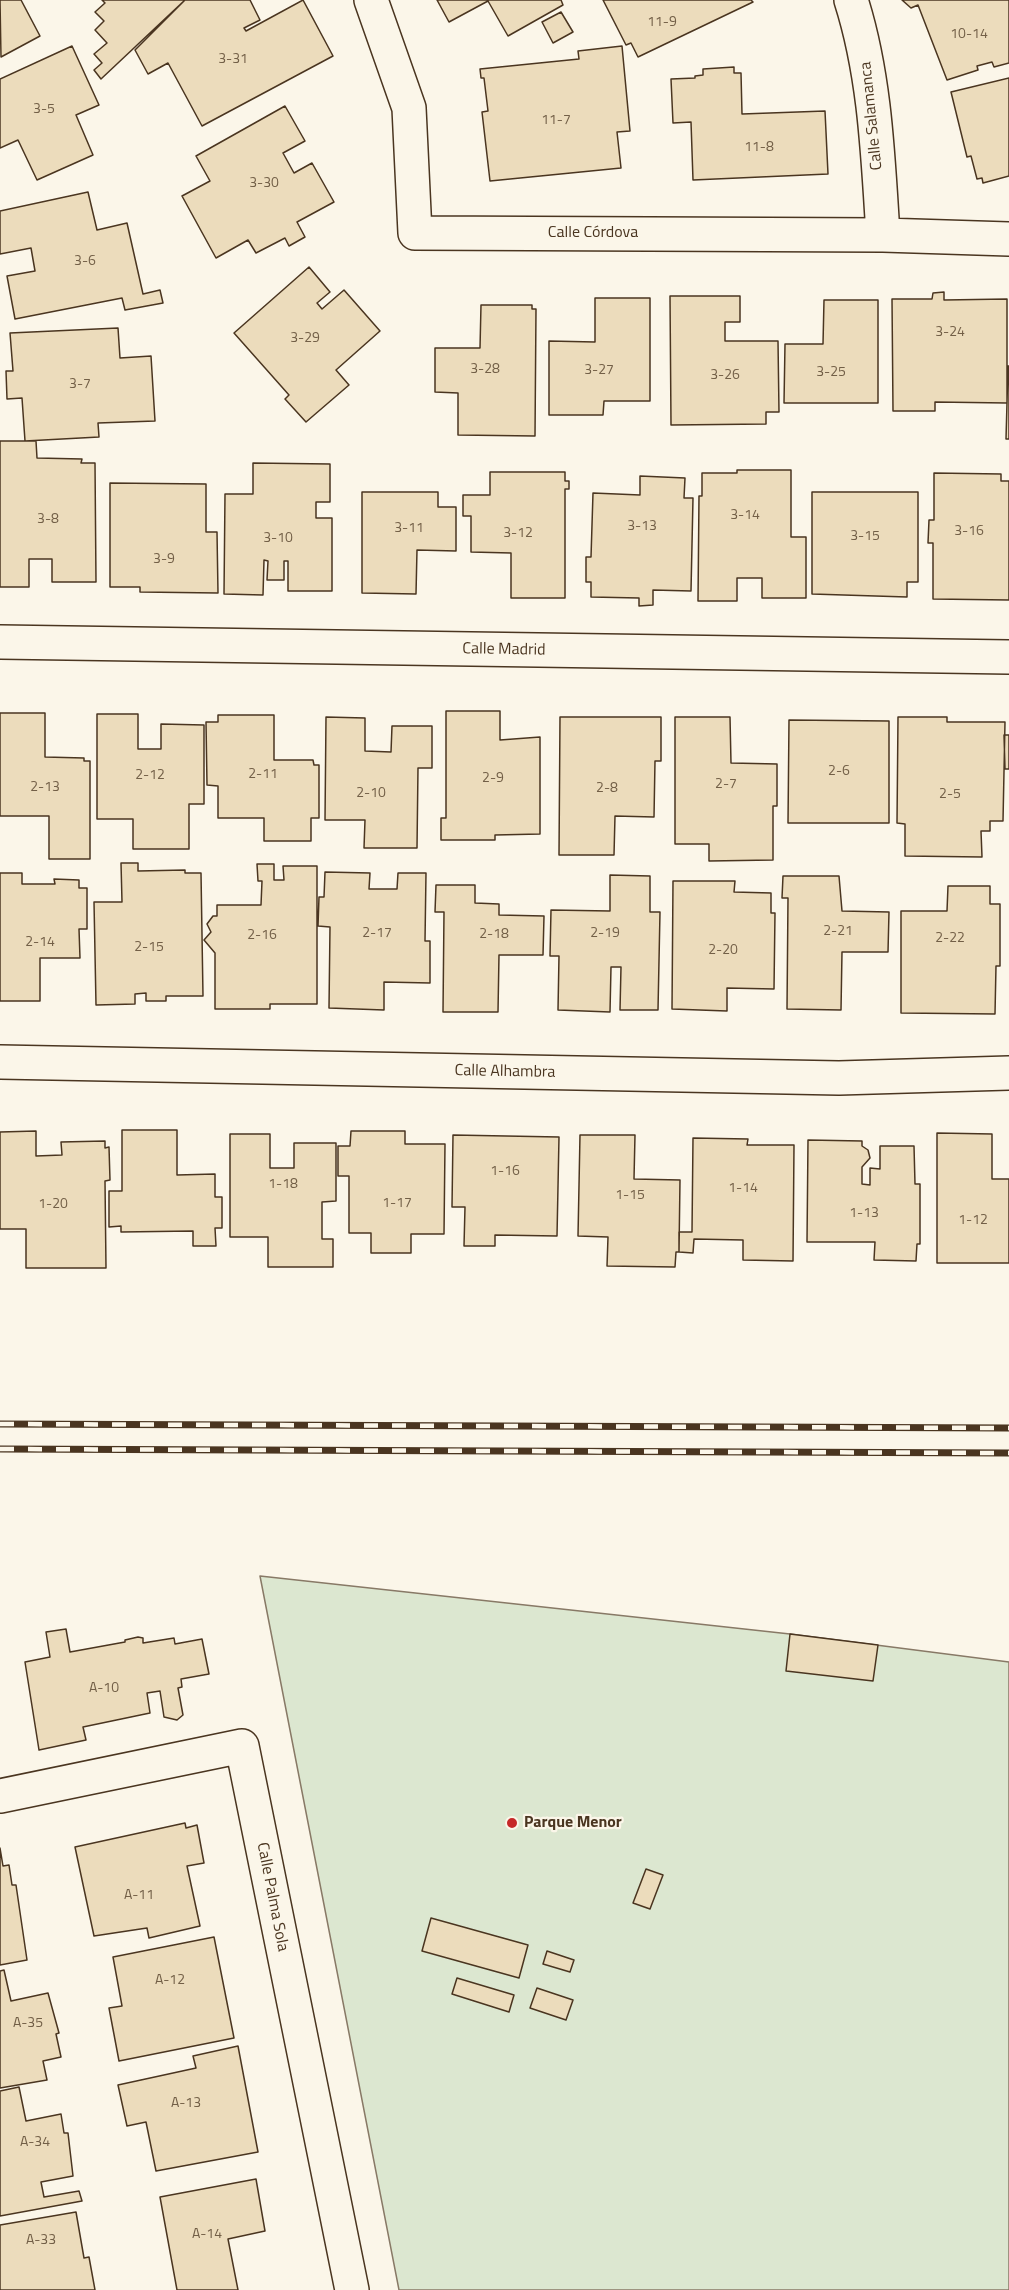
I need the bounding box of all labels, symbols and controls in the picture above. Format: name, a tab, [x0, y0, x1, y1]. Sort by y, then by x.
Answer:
house number: 11-9	[647, 15, 677, 31]
house number: 10-14	[950, 27, 988, 43]
house number: 3-31	[218, 52, 248, 68]
street label: Calle Salamanca	[857, 61, 887, 171]
house number: 3-5	[33, 102, 55, 118]
house number: 11-7	[541, 113, 571, 129]
house number: 11-8	[744, 140, 774, 156]
house number: 3-30	[249, 176, 279, 192]
street label: Calle Córdova	[548, 223, 638, 243]
house number: 3-6	[74, 254, 96, 270]
house number: 3-24	[935, 325, 965, 341]
house number: 3-29	[290, 331, 320, 347]
house number: 3-28	[470, 362, 500, 378]
house number: 3-27	[584, 363, 614, 379]
house number: 3-25	[816, 365, 846, 381]
house number: 3-26	[710, 368, 740, 384]
house number: 3-7	[69, 377, 91, 393]
house number: 3-14	[730, 508, 760, 524]
house number: 3-8	[37, 512, 59, 528]
house number: 3-13	[627, 519, 657, 535]
house number: 3-11	[394, 521, 424, 537]
house number: 3-16	[954, 524, 984, 540]
house number: 3-12	[503, 526, 533, 542]
house number: 3-15	[850, 529, 880, 545]
house number: 3-10	[263, 531, 293, 547]
house number: 3-9	[153, 552, 175, 568]
street label: Calle Madrid	[462, 640, 546, 660]
house number: 2-6	[828, 764, 850, 780]
house number: 2-11	[248, 767, 278, 783]
house number: 2-12	[135, 768, 165, 784]
house number: 2-9	[482, 771, 504, 787]
house number: 2-7	[715, 777, 737, 793]
house number: 2-13	[30, 780, 60, 796]
house number: 2-8	[596, 781, 618, 797]
house number: 2-10	[356, 786, 386, 802]
house number: 2-5	[939, 787, 961, 803]
house number: 2-21	[823, 924, 853, 940]
house number: 2-17	[362, 926, 392, 942]
house number: 2-19	[590, 926, 620, 942]
house number: 2-18	[479, 927, 509, 943]
house number: 2-16	[247, 928, 277, 944]
house number: 2-22	[935, 931, 965, 947]
house number: 2-14	[25, 935, 55, 951]
house number: 2-15	[134, 940, 164, 956]
house number: 2-20	[708, 943, 738, 959]
street label: Calle Alhambra	[454, 1062, 556, 1082]
house number: 1-16	[490, 1164, 520, 1180]
house number: 1-18	[268, 1177, 298, 1193]
house number: 1-14	[728, 1181, 758, 1197]
house number: 1-15	[615, 1188, 645, 1204]
house number: 1-17	[382, 1196, 412, 1212]
house number: 1-20	[38, 1197, 68, 1213]
house number: 1-13	[849, 1206, 879, 1222]
house number: 1-12	[958, 1213, 988, 1229]
house number: A-10	[89, 1681, 119, 1697]
place label: Parque Menor	[524, 1813, 622, 1833]
marker: Parque Menor	[505, 1816, 519, 1830]
street label: Calle Palma Sola	[252, 1841, 292, 1953]
house number: A-11	[124, 1888, 154, 1904]
house number: A-12	[155, 1973, 185, 1989]
house number: A-35	[13, 2016, 43, 2032]
house number: A-13	[171, 2096, 201, 2112]
house number: A-34	[20, 2135, 50, 2151]
house number: A-14	[192, 2227, 222, 2243]
house number: A-33	[26, 2233, 56, 2249]

